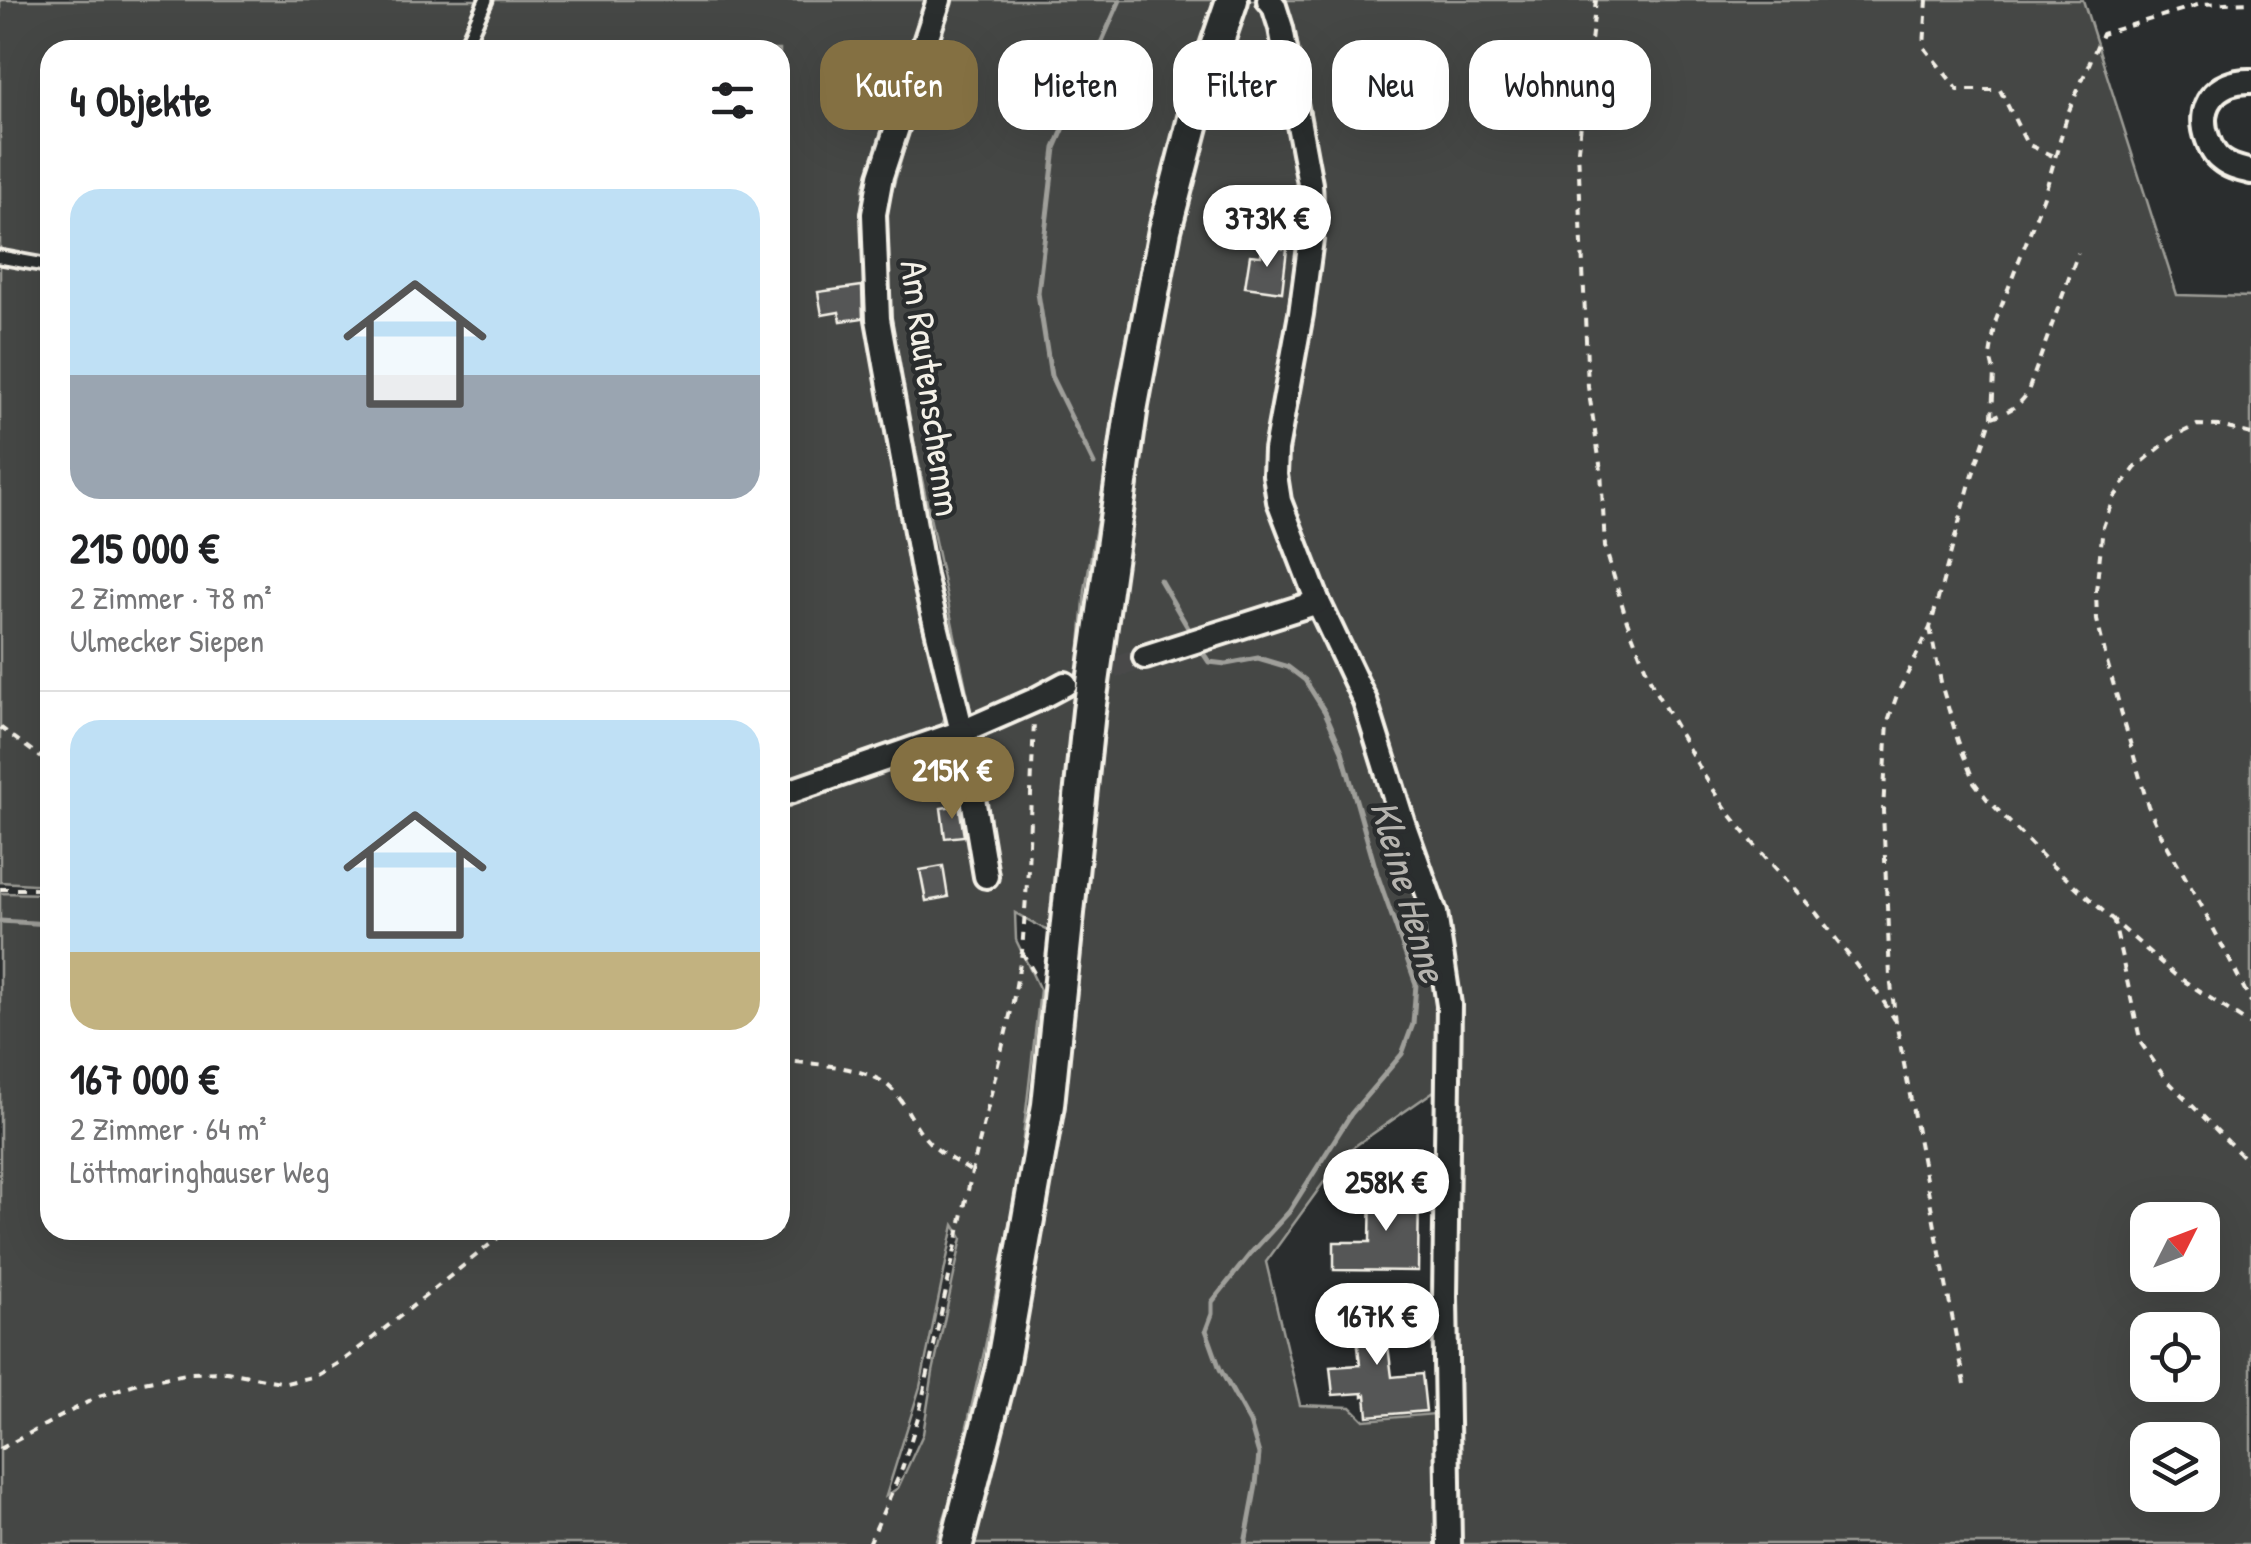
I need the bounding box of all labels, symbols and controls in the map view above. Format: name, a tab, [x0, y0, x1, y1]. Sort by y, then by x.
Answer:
chip: Kaufen	[820, 40, 978, 130]
chip: Mieten	[998, 40, 1153, 130]
chip: Filter	[1173, 40, 1312, 130]
chip: Neu	[1332, 40, 1449, 130]
chip: Wohnung	[1469, 40, 1651, 130]
text: 4 Objekte	[70, 72, 211, 129]
icon: filters	[705, 73, 760, 128]
pin: 373K €	[1186, 185, 1348, 270]
text: 373K €	[1225, 196, 1309, 239]
icon: home	[325, 254, 505, 434]
street label: Am Rautenschemm	[888, 257, 976, 519]
text: 215 000 €	[70, 519, 219, 576]
text: 2 Zimmer · 78 m²	[70, 576, 272, 619]
text: Ulmecker Siepen	[70, 619, 264, 662]
pin: 215K €	[871, 737, 1033, 822]
text: 215K €	[912, 748, 992, 791]
icon: home	[325, 785, 505, 965]
water label: Kleine Henne	[1358, 794, 1462, 990]
text: 167 000 €	[70, 1050, 219, 1107]
text: 2 Zimmer · 64 m²	[70, 1107, 267, 1150]
pin: 258K €	[1305, 1149, 1467, 1234]
text: Löttmaringhauser Weg	[70, 1150, 330, 1193]
text: 258K €	[1345, 1160, 1427, 1203]
north arrow	[2130, 1202, 2220, 1292]
map controls	[2130, 1202, 2220, 1512]
pin: 167K €	[1296, 1283, 1458, 1368]
text: 167K €	[1337, 1294, 1417, 1337]
button: locate	[2130, 1312, 2220, 1402]
button: layers	[2130, 1422, 2220, 1512]

